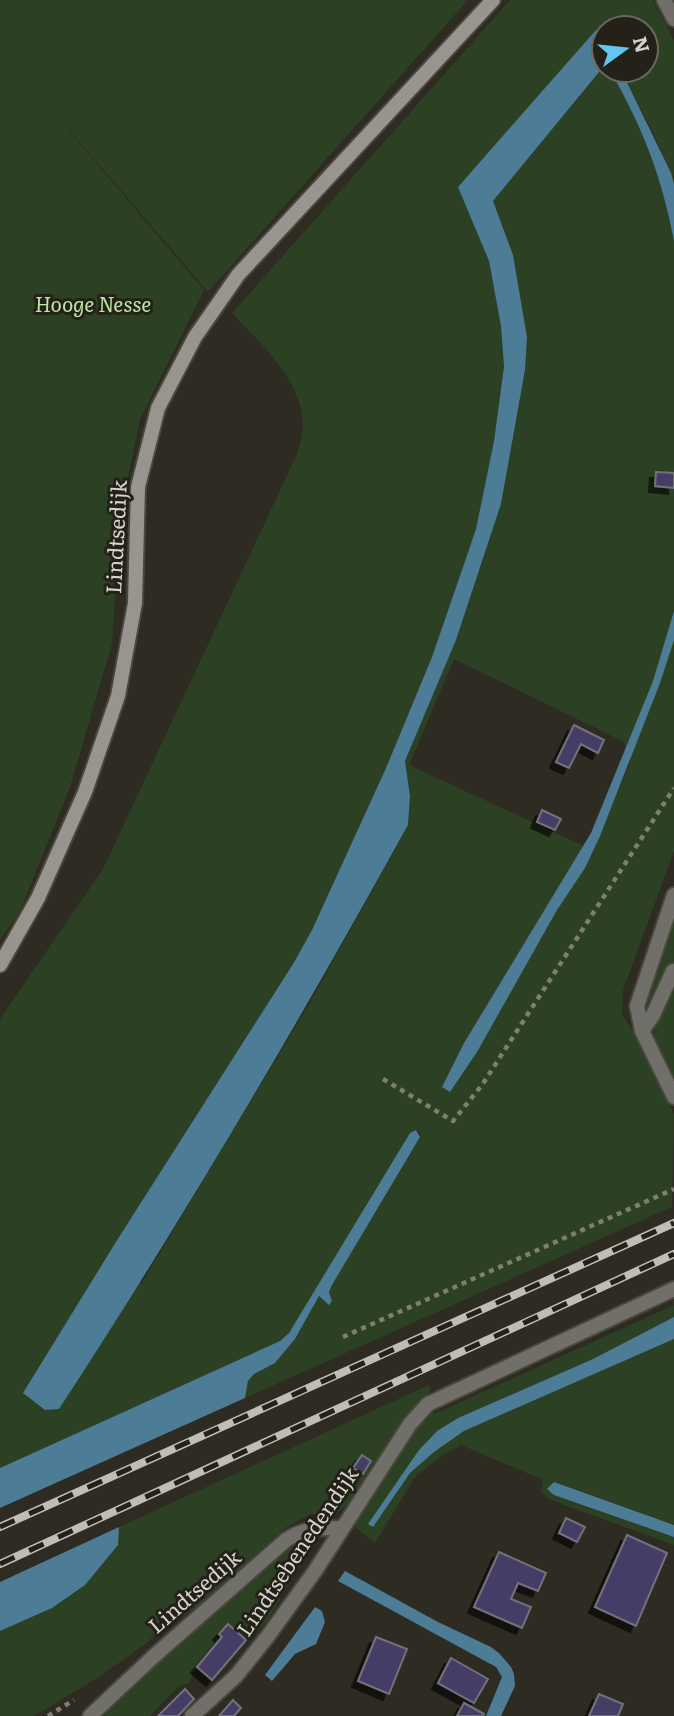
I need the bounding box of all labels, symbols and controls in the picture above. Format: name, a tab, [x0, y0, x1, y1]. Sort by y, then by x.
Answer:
north arrow	[590, 14, 660, 84]
text: N	[627, 33, 658, 56]
park label: Hooge Nesse	[35, 287, 151, 318]
street label: Lindtsedijk	[96, 479, 133, 595]
street label: Lindtsebenedendijk	[228, 1459, 364, 1642]
street label: Lindtsedijk	[140, 1541, 247, 1639]

